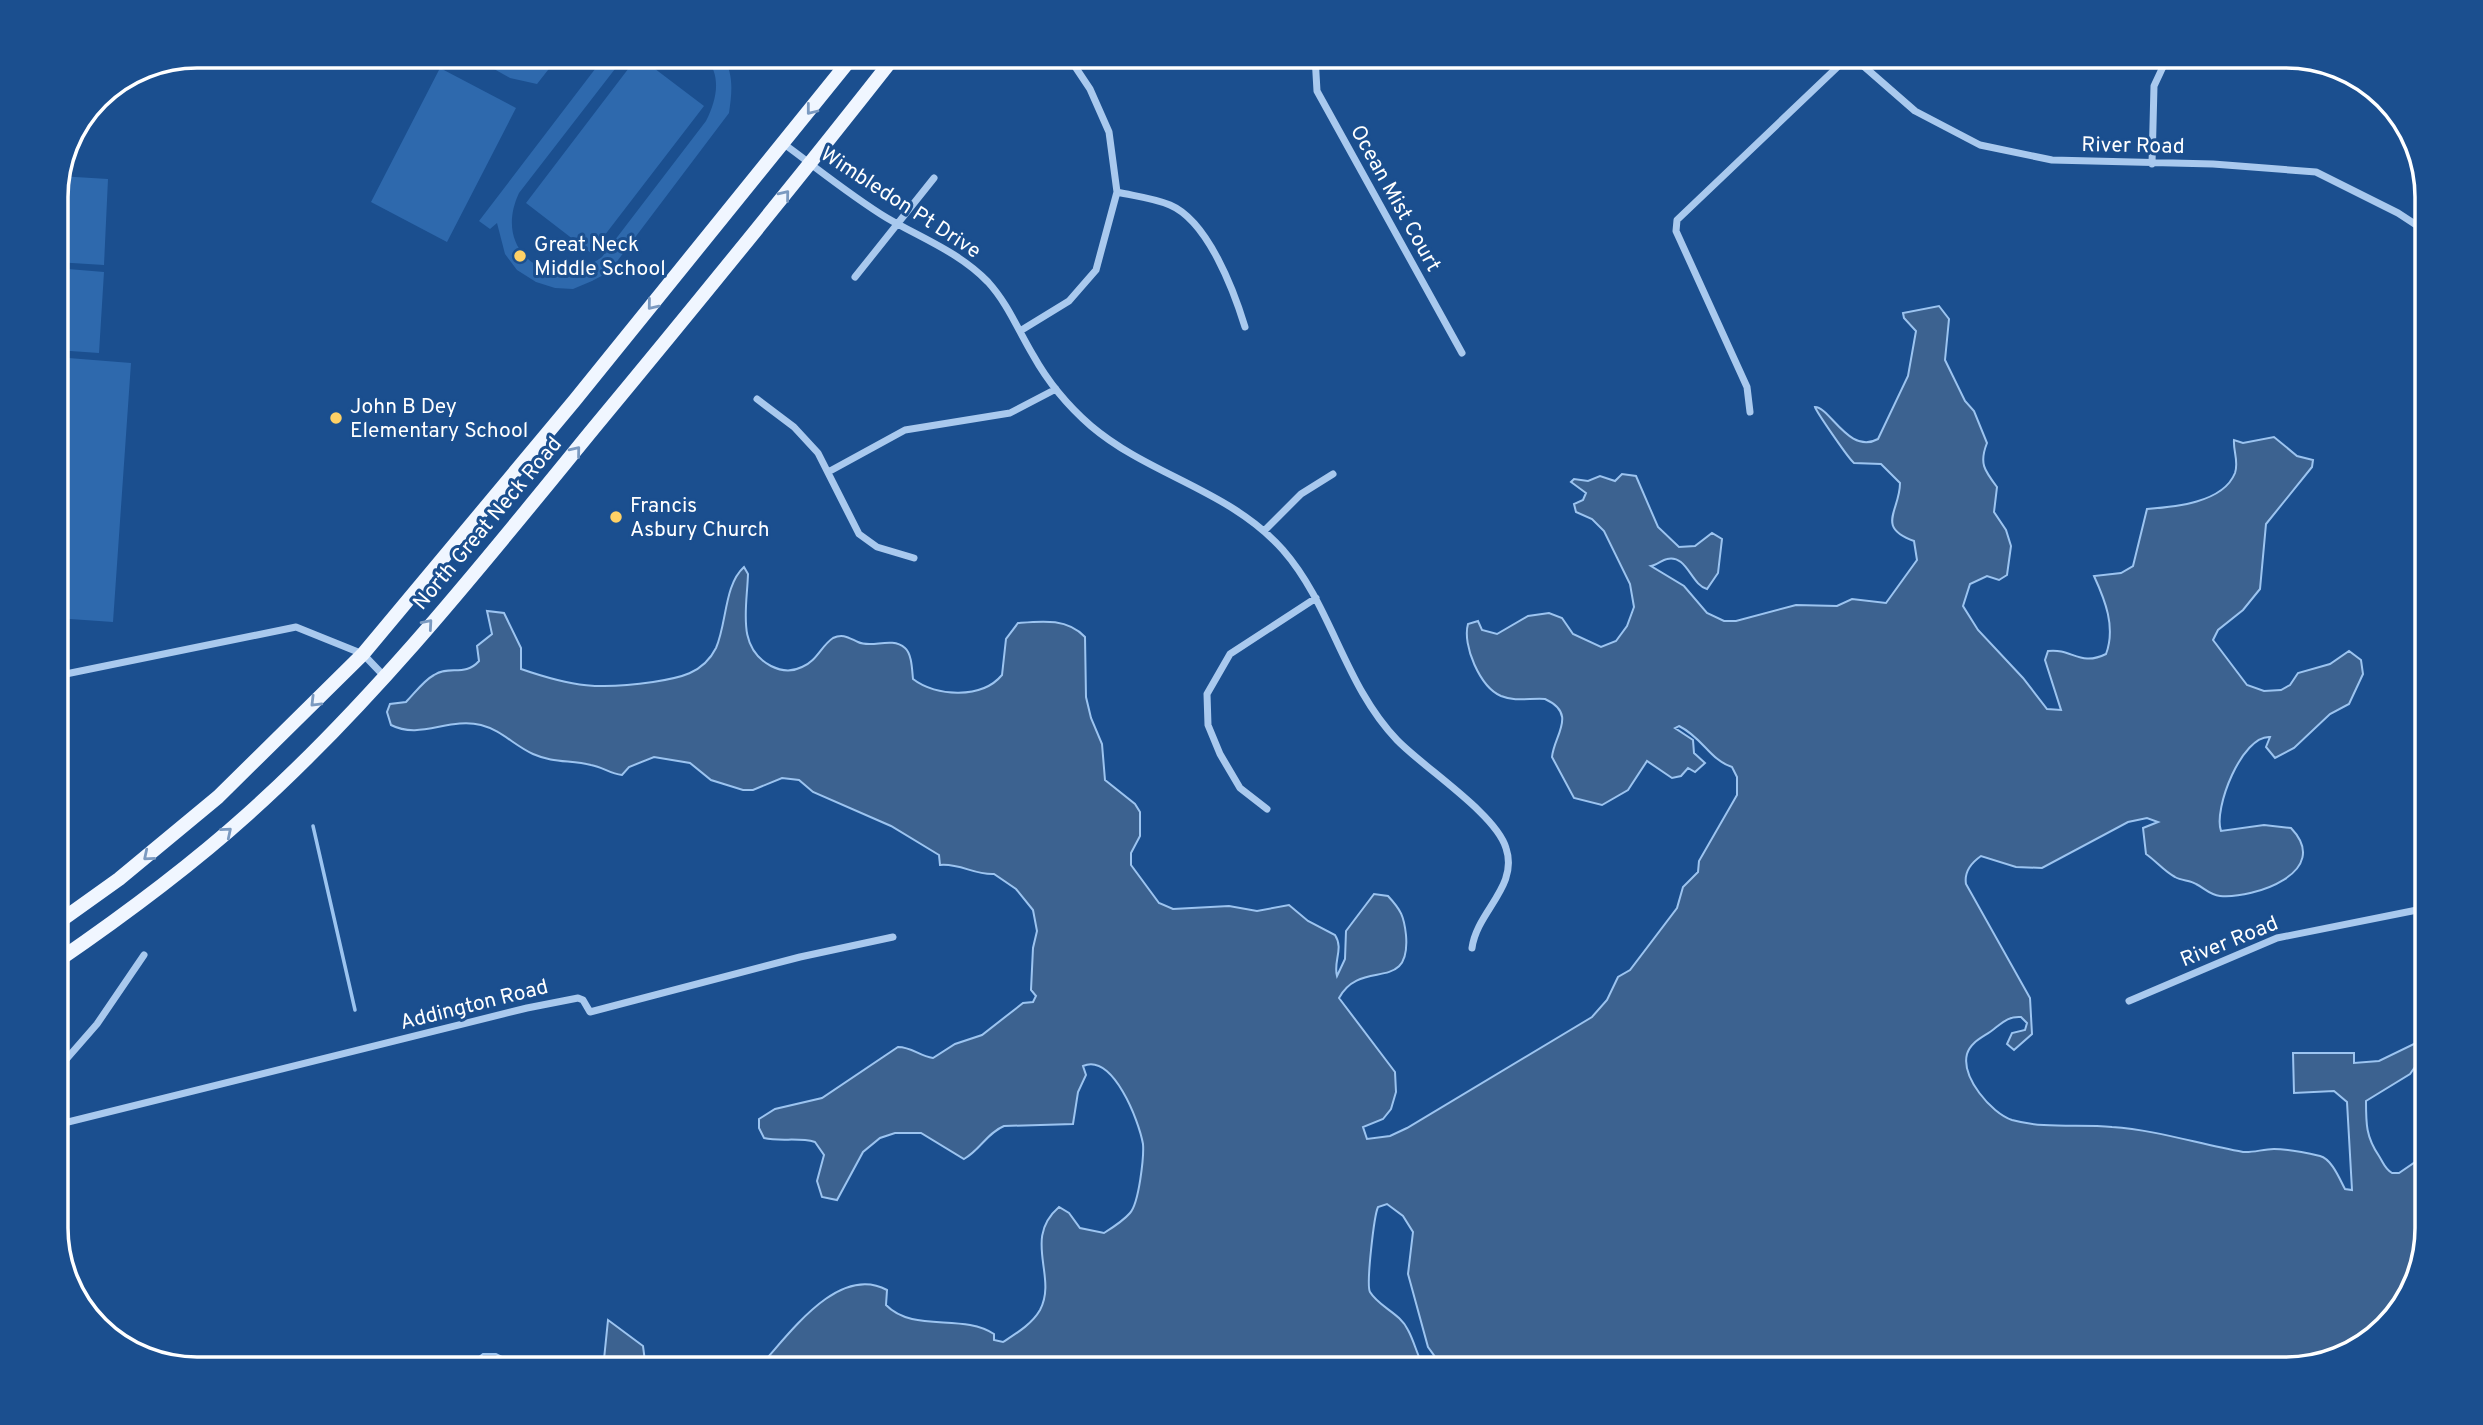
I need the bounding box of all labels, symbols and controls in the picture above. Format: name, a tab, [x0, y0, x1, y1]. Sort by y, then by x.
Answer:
one-way arrow	[806, 102, 819, 114]
street label: Ocean Mist Court	[1343, 121, 1446, 277]
street label: River Road	[2081, 132, 2185, 161]
street label: Wimbledon Pt Drive	[815, 141, 986, 265]
one-way arrow	[777, 191, 789, 204]
place label: Great Neck Middle School	[534, 232, 666, 283]
marker: Great Neck Middle School	[512, 248, 528, 264]
one-way arrow	[648, 297, 660, 310]
place label: John B Dey Elementary School	[350, 394, 528, 445]
marker: John B Dey Elementary School	[328, 410, 344, 426]
street label: North Great Neck Road	[408, 432, 569, 616]
one-way arrow	[567, 446, 580, 459]
place label: Francis Asbury Church	[630, 493, 770, 544]
marker: Francis Asbury Church	[608, 509, 624, 525]
one-way arrow	[420, 620, 432, 633]
one-way arrow	[310, 693, 323, 706]
one-way arrow	[219, 828, 232, 840]
one-way arrow	[143, 848, 156, 860]
street label: River Road	[2177, 911, 2282, 974]
street label: Addington Road	[398, 974, 551, 1037]

